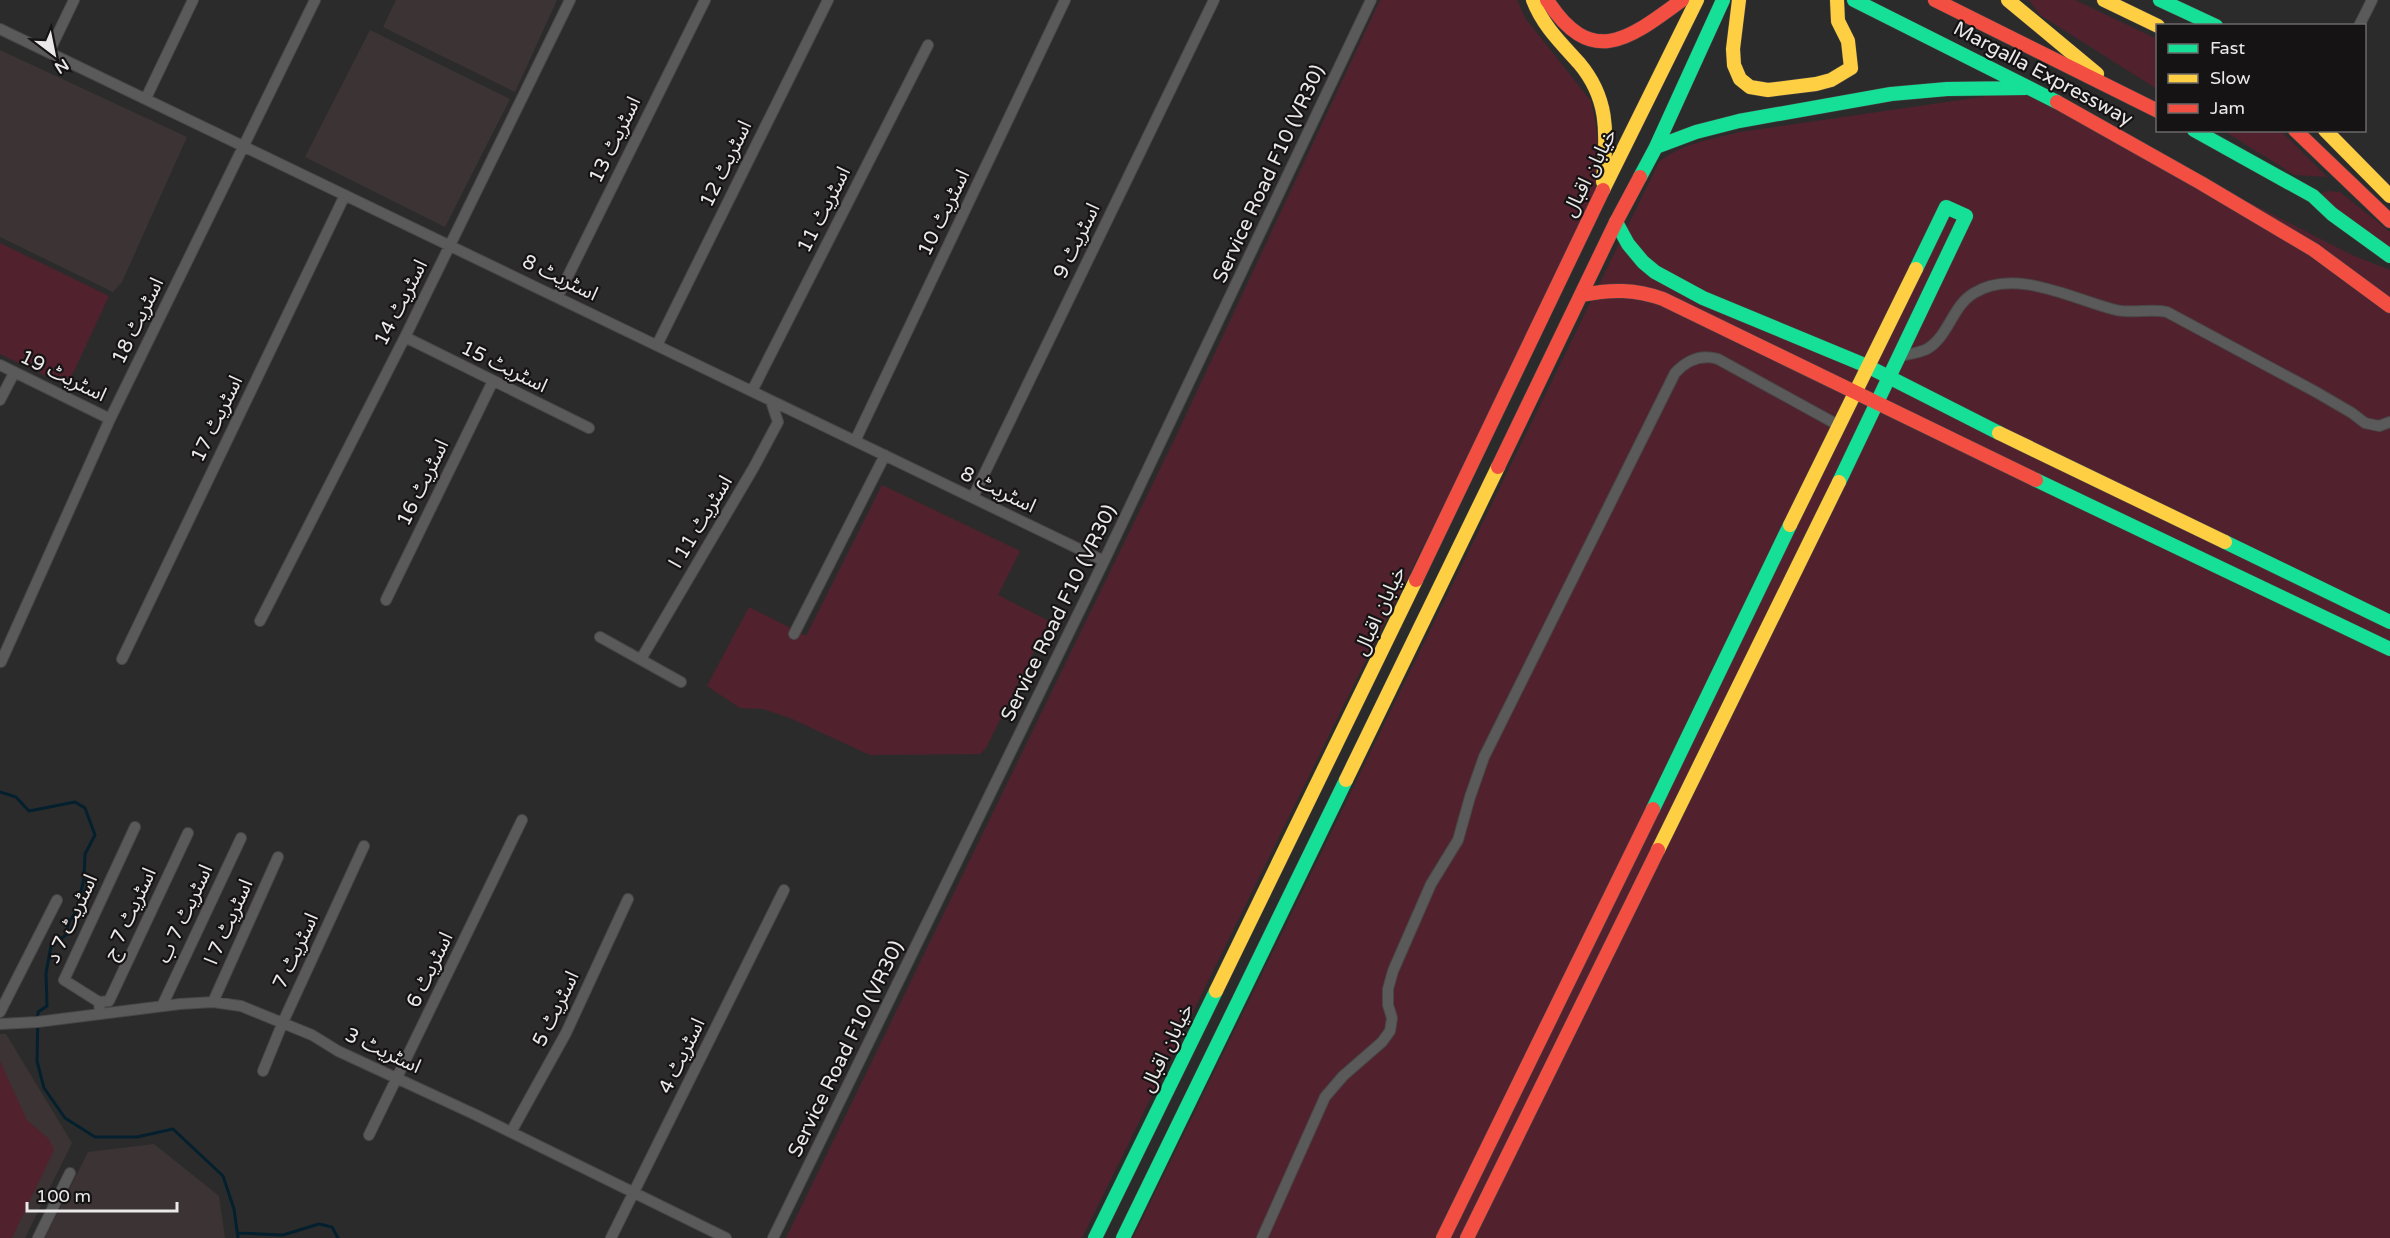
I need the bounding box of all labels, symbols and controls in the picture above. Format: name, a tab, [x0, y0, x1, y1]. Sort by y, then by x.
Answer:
street label: Margalla Expressway	[1949, 17, 2137, 132]
north arrow	[24, 24, 84, 84]
legend	[2156, 24, 2366, 132]
text: Fast	[2210, 37, 2245, 59]
text: N	[51, 54, 72, 78]
street label: Service Road F10 (VR30)	[1208, 61, 1330, 287]
text: Slow	[2210, 67, 2251, 89]
street label: اسٹریٹ 13	[584, 93, 646, 187]
text: Jam	[2210, 97, 2245, 119]
street label: اسٹریٹ 12	[695, 117, 757, 211]
street label: خیابان اقبال	[1558, 125, 1622, 221]
street label: اسٹریٹ 11	[792, 163, 856, 257]
street label: اسٹریٹ 10	[913, 166, 975, 260]
street label: اسٹریٹ 9	[1048, 199, 1106, 283]
street label: اسٹریٹ 8	[518, 249, 602, 307]
street label: اسٹریٹ 14	[369, 256, 433, 350]
street label: اسٹریٹ 18	[107, 274, 169, 368]
street label: اسٹریٹ 15	[457, 336, 551, 398]
street label: اسٹریٹ 19	[16, 345, 110, 407]
street label: اسٹریٹ 17	[186, 372, 248, 466]
street label: اسٹریٹ 16	[392, 436, 454, 530]
street label: اسٹریٹ 8	[956, 461, 1040, 519]
street label: اسٹریٹ 11 ا	[664, 472, 738, 572]
street label: Service Road F10 (VR30)	[996, 501, 1122, 725]
street label: خیابان اقبال	[1349, 563, 1411, 659]
street label: اسٹریٹ 7 ب	[152, 861, 218, 967]
street label: اسٹریٹ 7 ج	[98, 864, 164, 965]
street label: اسٹریٹ 7 د	[41, 871, 103, 967]
street label: اسٹریٹ 7 ا	[200, 876, 258, 968]
street label: اسٹریٹ 7	[268, 909, 324, 993]
street label: اسٹریٹ 6	[401, 928, 459, 1012]
street label: Service Road F10 (VR30)	[783, 937, 909, 1161]
street label: اسٹریٹ 5	[527, 967, 585, 1051]
street label: خیابان اقبال	[1135, 1000, 1199, 1096]
street label: اسٹریٹ 4	[653, 1014, 711, 1098]
street label: اسٹریٹ 3	[341, 1023, 425, 1079]
scale bar	[27, 1175, 177, 1213]
text: 100 m	[36, 1185, 91, 1207]

